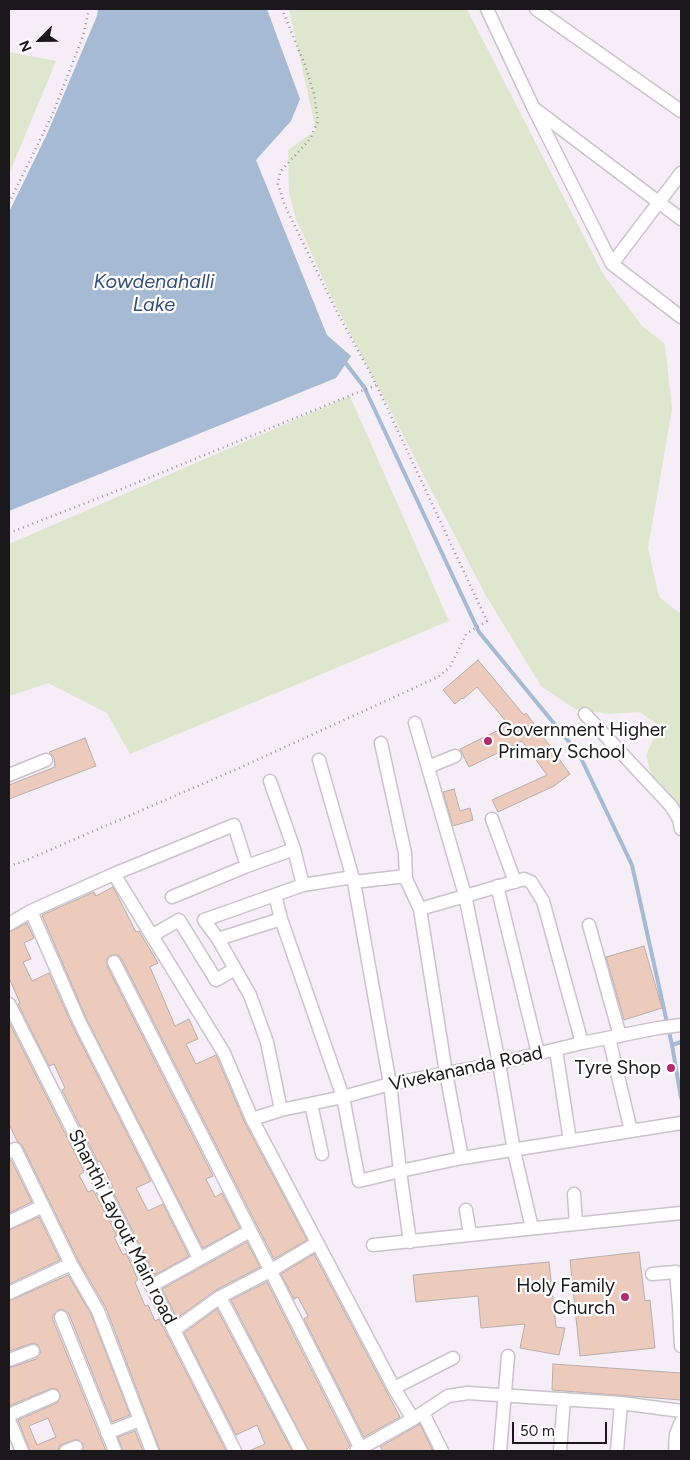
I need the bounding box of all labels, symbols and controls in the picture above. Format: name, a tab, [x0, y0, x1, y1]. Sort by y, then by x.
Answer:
north arrow	[15, 15, 65, 65]
text: N	[16, 38, 36, 54]
water label: Kowdenahalli Lake	[94, 270, 214, 317]
place label: Government Higher Primary School	[498, 719, 667, 763]
marker: Government Higher Primary School	[482, 735, 494, 747]
street label: Vivekananda Road	[387, 1042, 545, 1096]
place label: Tyre Shop	[575, 1057, 661, 1079]
marker: Tyre Shop	[665, 1062, 677, 1074]
street label: Shanthi Layout Main road	[63, 1126, 181, 1328]
place label: Holy Family Church	[516, 1275, 615, 1319]
marker: Holy Family Church	[619, 1291, 631, 1303]
scale bar	[515, 1412, 610, 1444]
text: 50 m	[520, 1422, 555, 1440]

